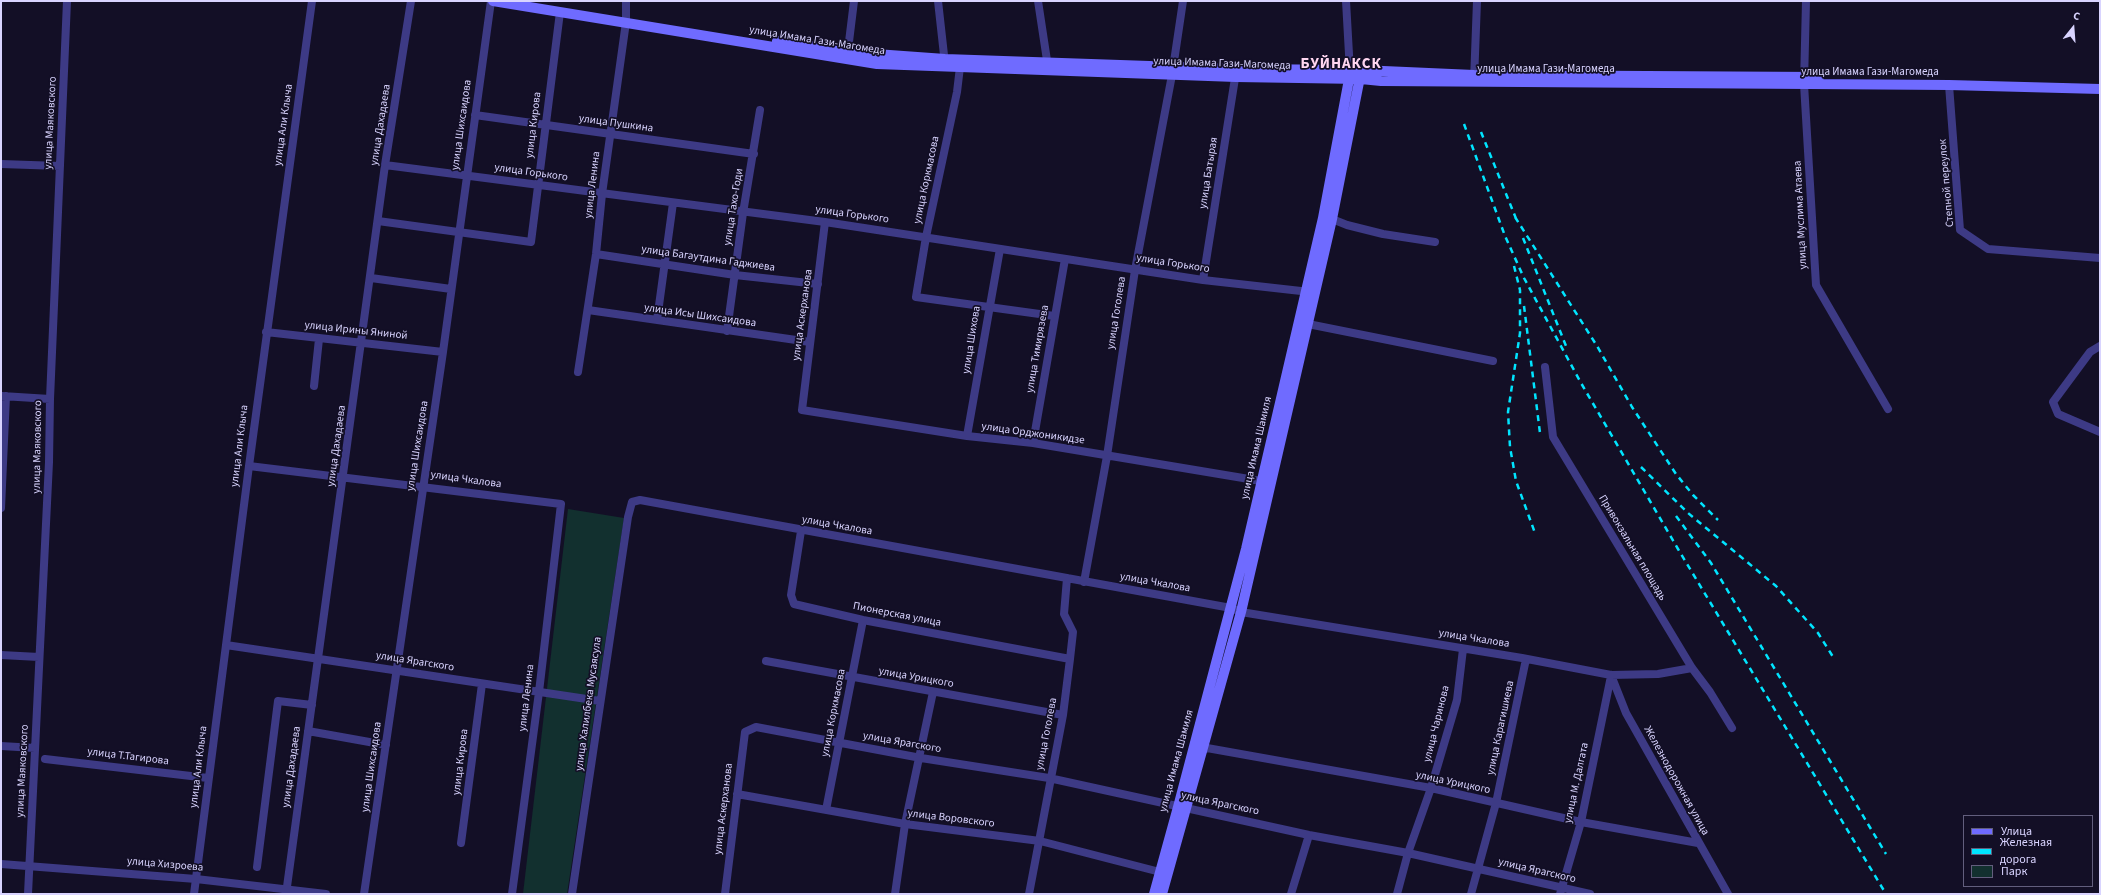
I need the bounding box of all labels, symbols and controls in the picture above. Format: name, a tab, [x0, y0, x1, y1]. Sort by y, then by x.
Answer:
north arrow	[2053, 8, 2093, 48]
text: С	[2071, 8, 2082, 24]
street label: улица Имама Гази-Магомеда	[748, 24, 886, 58]
street label: улица Имама Гази-Магомеда	[1153, 55, 1291, 73]
district label: БУЙНАКСК	[1300, 56, 1382, 74]
street label: улица Имама Гази-Магомеда	[1477, 63, 1615, 77]
street label: улица Имама Гази-Магомеда	[1801, 66, 1939, 80]
street label: улица Маяковского	[42, 76, 60, 170]
street label: улица Шихсаидова	[449, 79, 475, 171]
street label: улица Али Клыча	[272, 83, 296, 167]
street label: улица Дахадаева	[368, 83, 394, 167]
street label: улица Кирова	[523, 91, 545, 159]
street label: улица Пушкина	[578, 112, 654, 136]
street label: улица Коркмасова	[911, 135, 943, 225]
street label: улица Батырая	[1197, 136, 1221, 210]
street label: Степной переулок	[1937, 138, 1957, 228]
street label: улица Ленина	[582, 151, 604, 219]
street label: улица Муслима Атаева	[1792, 160, 1810, 270]
street label: улица Горького	[493, 161, 569, 185]
street label: улица Тахо-Годи	[721, 167, 747, 247]
street label: улица Горького	[814, 203, 890, 227]
street label: улица Багаутдина Гаджиева	[640, 243, 776, 275]
street label: улица Горького	[1135, 252, 1211, 276]
street label: улица Аскерханова	[790, 268, 816, 362]
street label: улица Гоголева	[1105, 276, 1129, 350]
street label: улица Исы Шихсаидова	[643, 302, 757, 330]
street label: улица Тимирязева	[1024, 304, 1052, 394]
street label: улица Шихова	[960, 305, 984, 375]
street label: улица Ирины Яниной	[304, 319, 408, 343]
street label: улица Имама Шамиля	[1239, 395, 1275, 501]
street label: улица Маяковского	[31, 400, 45, 494]
street label: улица Шихсаидова	[404, 400, 432, 492]
street label: улица Али Клыча	[228, 404, 252, 488]
street label: улица Дахадаева	[325, 404, 349, 488]
street label: улица Орджоникидзе	[981, 420, 1085, 448]
street label: улица Чкалова	[430, 468, 502, 492]
street label: Привокзальная площадь	[1595, 493, 1669, 603]
street label: улица Чкалова	[801, 513, 873, 539]
street label: улица Чкалова	[1119, 570, 1191, 596]
street label: Пионерская улица	[852, 600, 942, 630]
street label: улица Чкалова	[1438, 627, 1510, 651]
street label: улица Халилбека Мусаясула	[573, 636, 605, 772]
street label: улица Ярагского	[375, 649, 455, 675]
street label: улица Ленина	[516, 664, 538, 732]
street label: улица Урицкого	[877, 665, 955, 691]
street label: улица Коркмасова	[819, 668, 849, 758]
street label: улица Карагишиева	[1485, 680, 1517, 776]
street label: улица Чаринова	[1421, 684, 1453, 764]
street label: улица Гоголева	[1033, 697, 1061, 771]
street label: улица Имама Шамиля	[1157, 708, 1197, 814]
street label: улица Шихсаидова	[359, 721, 385, 813]
street label: улица Маяковского	[14, 724, 32, 818]
street label: Железнодорожная улица	[1640, 724, 1712, 838]
street label: улица Али Клыча	[187, 725, 211, 809]
street label: улица Дахадаева	[280, 725, 304, 809]
street label: улица Кирова	[450, 728, 472, 796]
street label: улица Ярагского	[862, 730, 942, 756]
street label: улица М. Далгата	[1562, 741, 1592, 825]
street label: улица Т.Тагирова	[87, 745, 169, 769]
street label: улица Аскерханова	[712, 762, 736, 856]
street label: улица Урицкого	[1414, 769, 1492, 797]
street label: улица Ярагского	[1180, 789, 1260, 819]
street label: улица Воровского	[907, 807, 995, 831]
legend	[1963, 815, 2093, 887]
text: Улица	[2001, 823, 2032, 840]
text: Железная дорога	[2000, 834, 2052, 868]
street label: улица Хизроева	[126, 855, 204, 875]
street label: улица Ярагского	[1497, 856, 1577, 886]
text: Парк	[2001, 863, 2027, 880]

